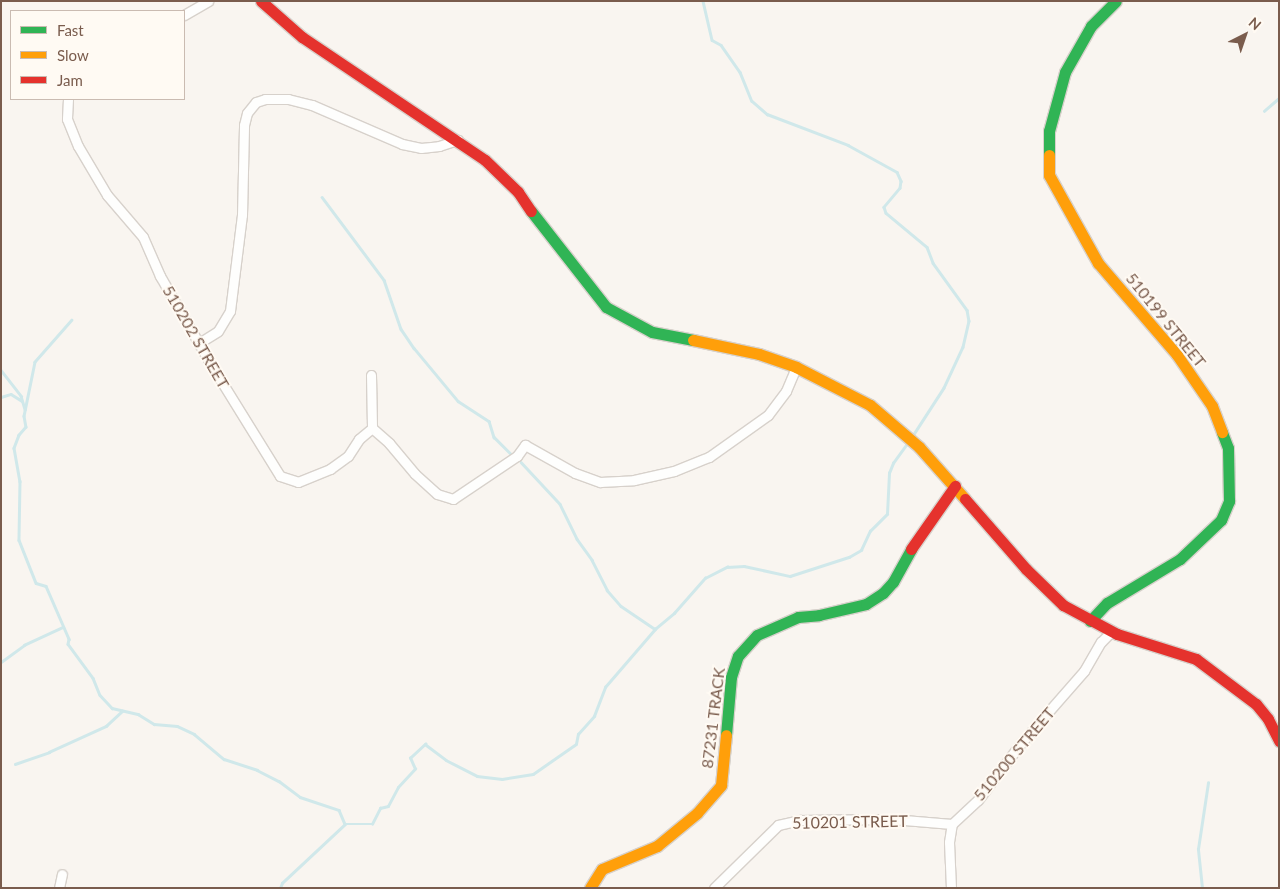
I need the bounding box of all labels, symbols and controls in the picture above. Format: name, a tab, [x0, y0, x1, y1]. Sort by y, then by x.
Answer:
legend	[10, 10, 185, 100]
north arrow	[1220, 10, 1270, 60]
text: N	[1246, 13, 1265, 33]
text: Fast	[57, 21, 84, 39]
text: Slow	[57, 46, 89, 64]
text: Jam	[57, 71, 83, 89]
street label: 510199 STREET	[1122, 269, 1210, 371]
street label: 510202 STREET	[159, 282, 233, 392]
street label: 87231 TRACK	[697, 666, 729, 770]
street label: 510200 STREET	[969, 703, 1059, 805]
street label: 510201 STREET	[792, 811, 908, 833]

